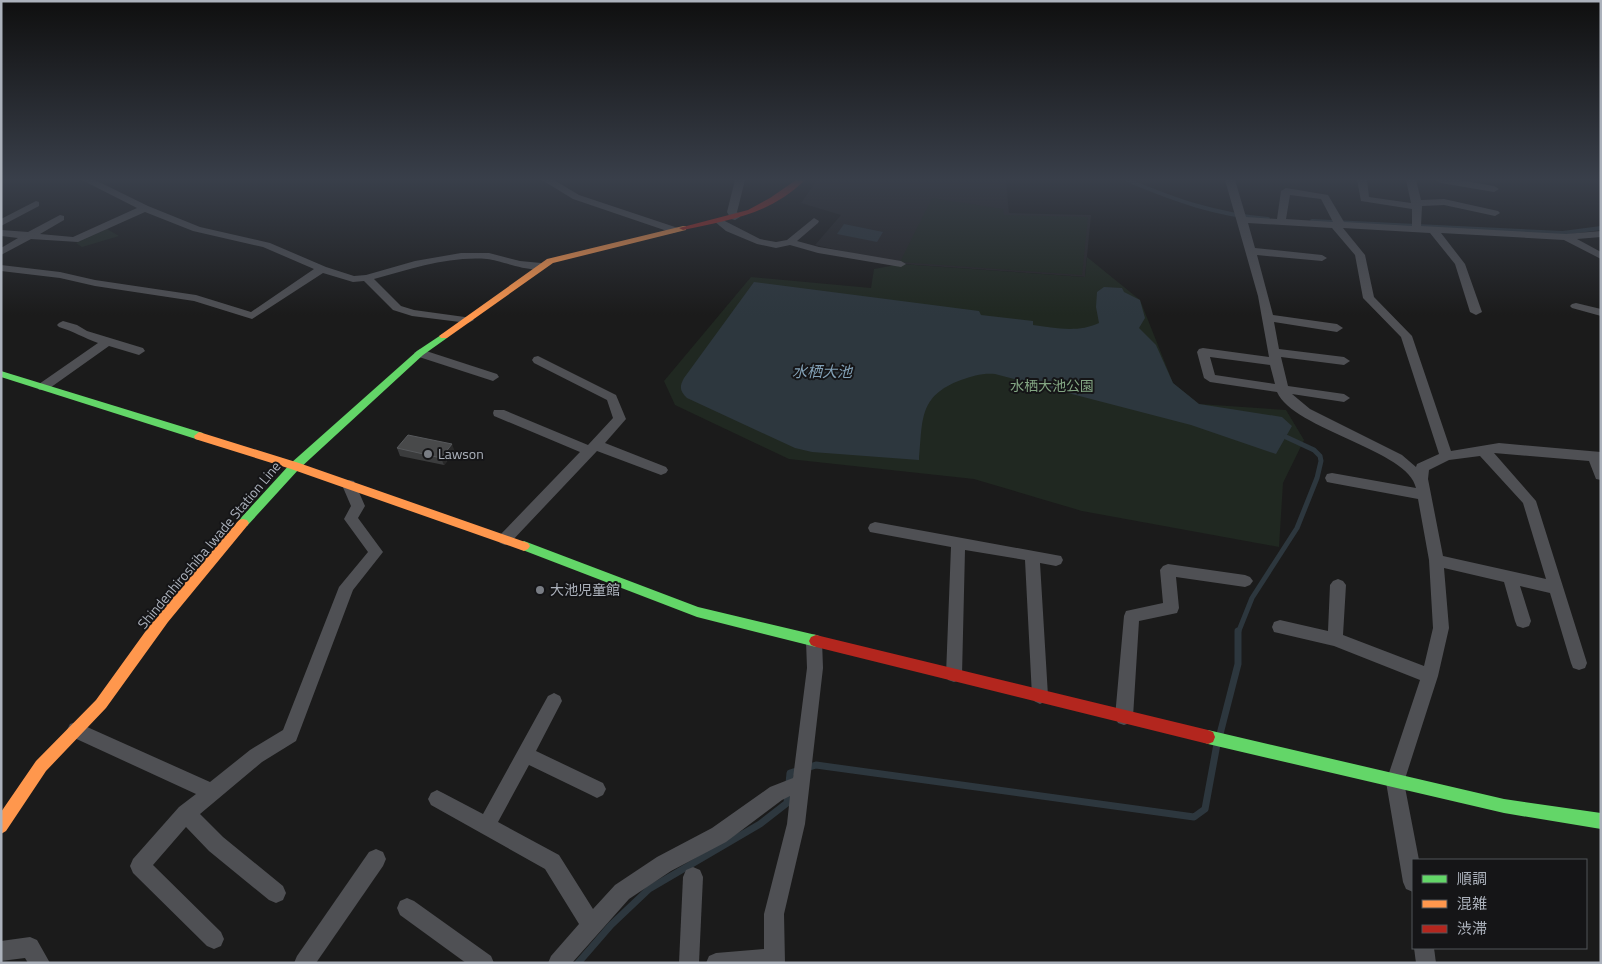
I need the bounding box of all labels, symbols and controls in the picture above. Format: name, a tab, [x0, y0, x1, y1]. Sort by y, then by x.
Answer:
water label: 水栖大池	[792, 360, 854, 383]
park label: 水栖大池公園	[1010, 375, 1094, 396]
place label: Lawson	[438, 443, 484, 464]
marker: Lawson	[422, 448, 434, 460]
street label: Shindenhiroshiba Iwade Station Line	[132, 456, 285, 633]
place label: 大池児童館	[550, 579, 620, 600]
marker: 大池児童館	[534, 584, 546, 596]
legend	[1412, 859, 1587, 949]
text: 順調	[1457, 867, 1487, 890]
text: 混雑	[1457, 892, 1487, 915]
text: 渋滞	[1457, 917, 1487, 940]

